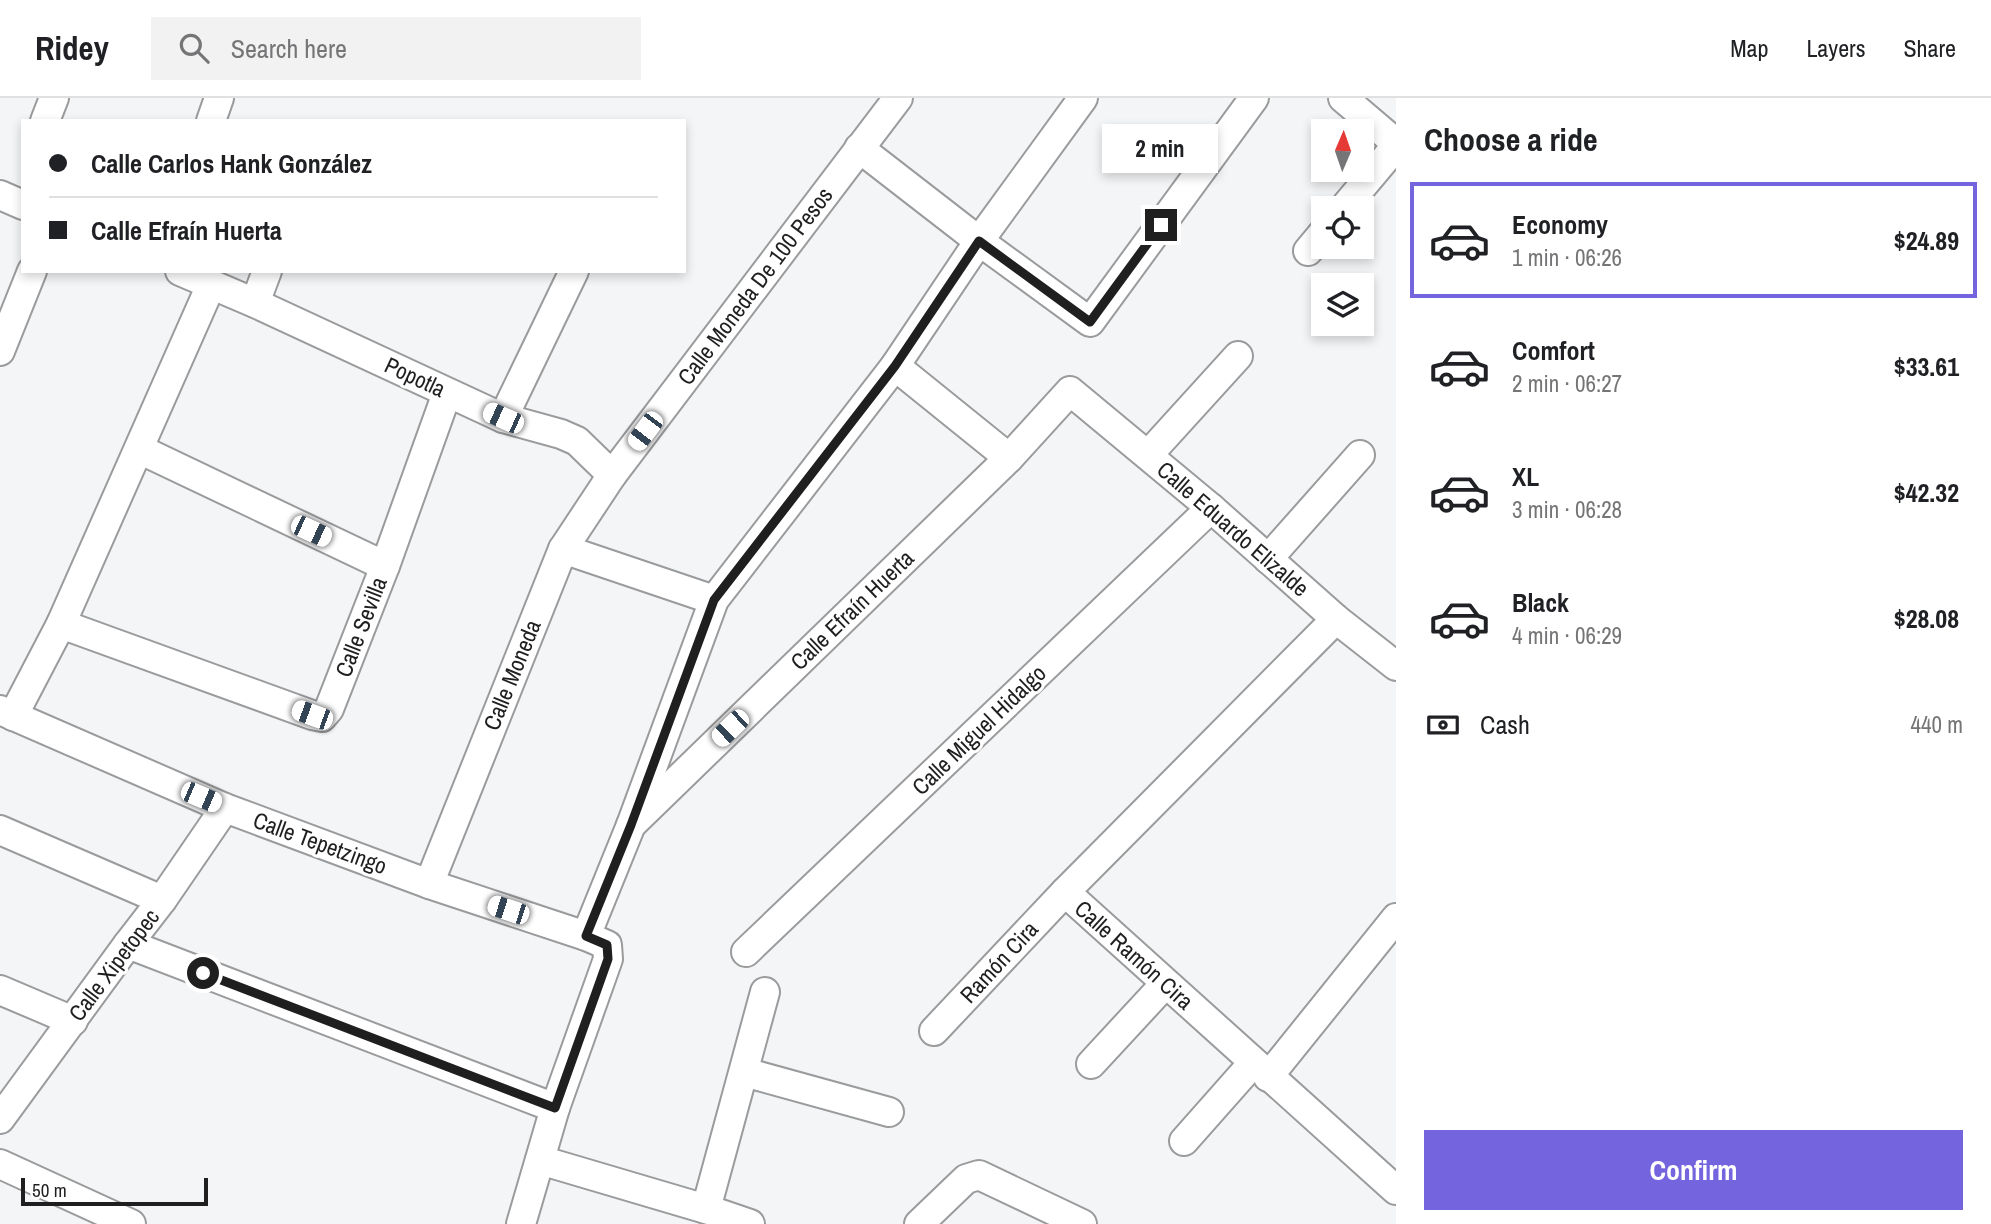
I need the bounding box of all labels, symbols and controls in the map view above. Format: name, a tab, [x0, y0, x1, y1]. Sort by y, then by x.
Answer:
search box	[151, 17, 641, 80]
text: Ridey	[35, 26, 109, 70]
icon: search	[175, 29, 213, 67]
text: Search here	[231, 31, 347, 66]
text: Map	[1730, 32, 1768, 64]
text: Layers	[1806, 32, 1865, 64]
text: Share	[1903, 32, 1956, 64]
text: Choose a ride	[1424, 118, 1598, 161]
north arrow	[1311, 119, 1374, 182]
map controls	[1311, 119, 1374, 336]
callout: 2 min	[1103, 123, 1219, 172]
text: 2 min	[1135, 133, 1185, 164]
text: Calle Carlos Hank González	[91, 146, 372, 181]
street label: Calle Moneda De 100 Pesos	[670, 181, 839, 391]
button: locate	[1311, 196, 1374, 259]
text: Economy	[1512, 207, 1608, 242]
route end	[1145, 209, 1177, 241]
icon: car	[1428, 209, 1491, 272]
text: Calle Efraín Huerta	[91, 213, 282, 248]
text: $24.89	[1894, 223, 1959, 258]
text: 1 min · 06:26	[1512, 242, 1622, 273]
button: layers	[1311, 273, 1374, 336]
text: Comfort	[1512, 333, 1595, 368]
icon: car	[1428, 335, 1491, 398]
street label: Popotla	[380, 349, 451, 404]
text: $33.61	[1894, 349, 1959, 384]
text: 2 min · 06:27	[1512, 368, 1622, 399]
car	[480, 400, 527, 436]
car	[624, 408, 667, 454]
street label: Calle Eduardo Elizalde	[1151, 454, 1316, 603]
text: XL	[1512, 459, 1539, 494]
icon: car	[1428, 461, 1491, 524]
text: $42.32	[1894, 475, 1959, 510]
text: 3 min · 06:28	[1512, 494, 1622, 525]
car	[288, 513, 335, 549]
street label: Calle Efraín Huerta	[783, 542, 920, 676]
street label: Calle Sevilla	[327, 572, 394, 681]
text: Black	[1512, 585, 1569, 620]
icon: car	[1428, 587, 1491, 650]
text: $28.08	[1894, 601, 1959, 636]
street label: Calle Moneda	[475, 615, 548, 735]
text: 4 min · 06:29	[1512, 620, 1622, 651]
street label: Calle Miguel Hidalgo	[905, 658, 1052, 802]
car	[289, 698, 336, 732]
car	[708, 706, 753, 750]
icon: cash	[1424, 706, 1462, 744]
text: Cash	[1480, 707, 1530, 742]
text: 440 m	[1911, 709, 1963, 740]
car	[178, 779, 225, 815]
street label: Calle Tepetzingo	[249, 804, 391, 881]
street label: Calle Ramón Cira	[1068, 893, 1201, 1017]
car	[485, 894, 532, 926]
street label: Calle Xipetopec	[61, 902, 166, 1027]
street label: Ramón Cira	[953, 914, 1045, 1009]
route start	[187, 957, 219, 989]
button: Confirm	[1424, 1130, 1963, 1210]
scale bar	[21, 1175, 208, 1207]
text: 50 m	[32, 1177, 67, 1203]

